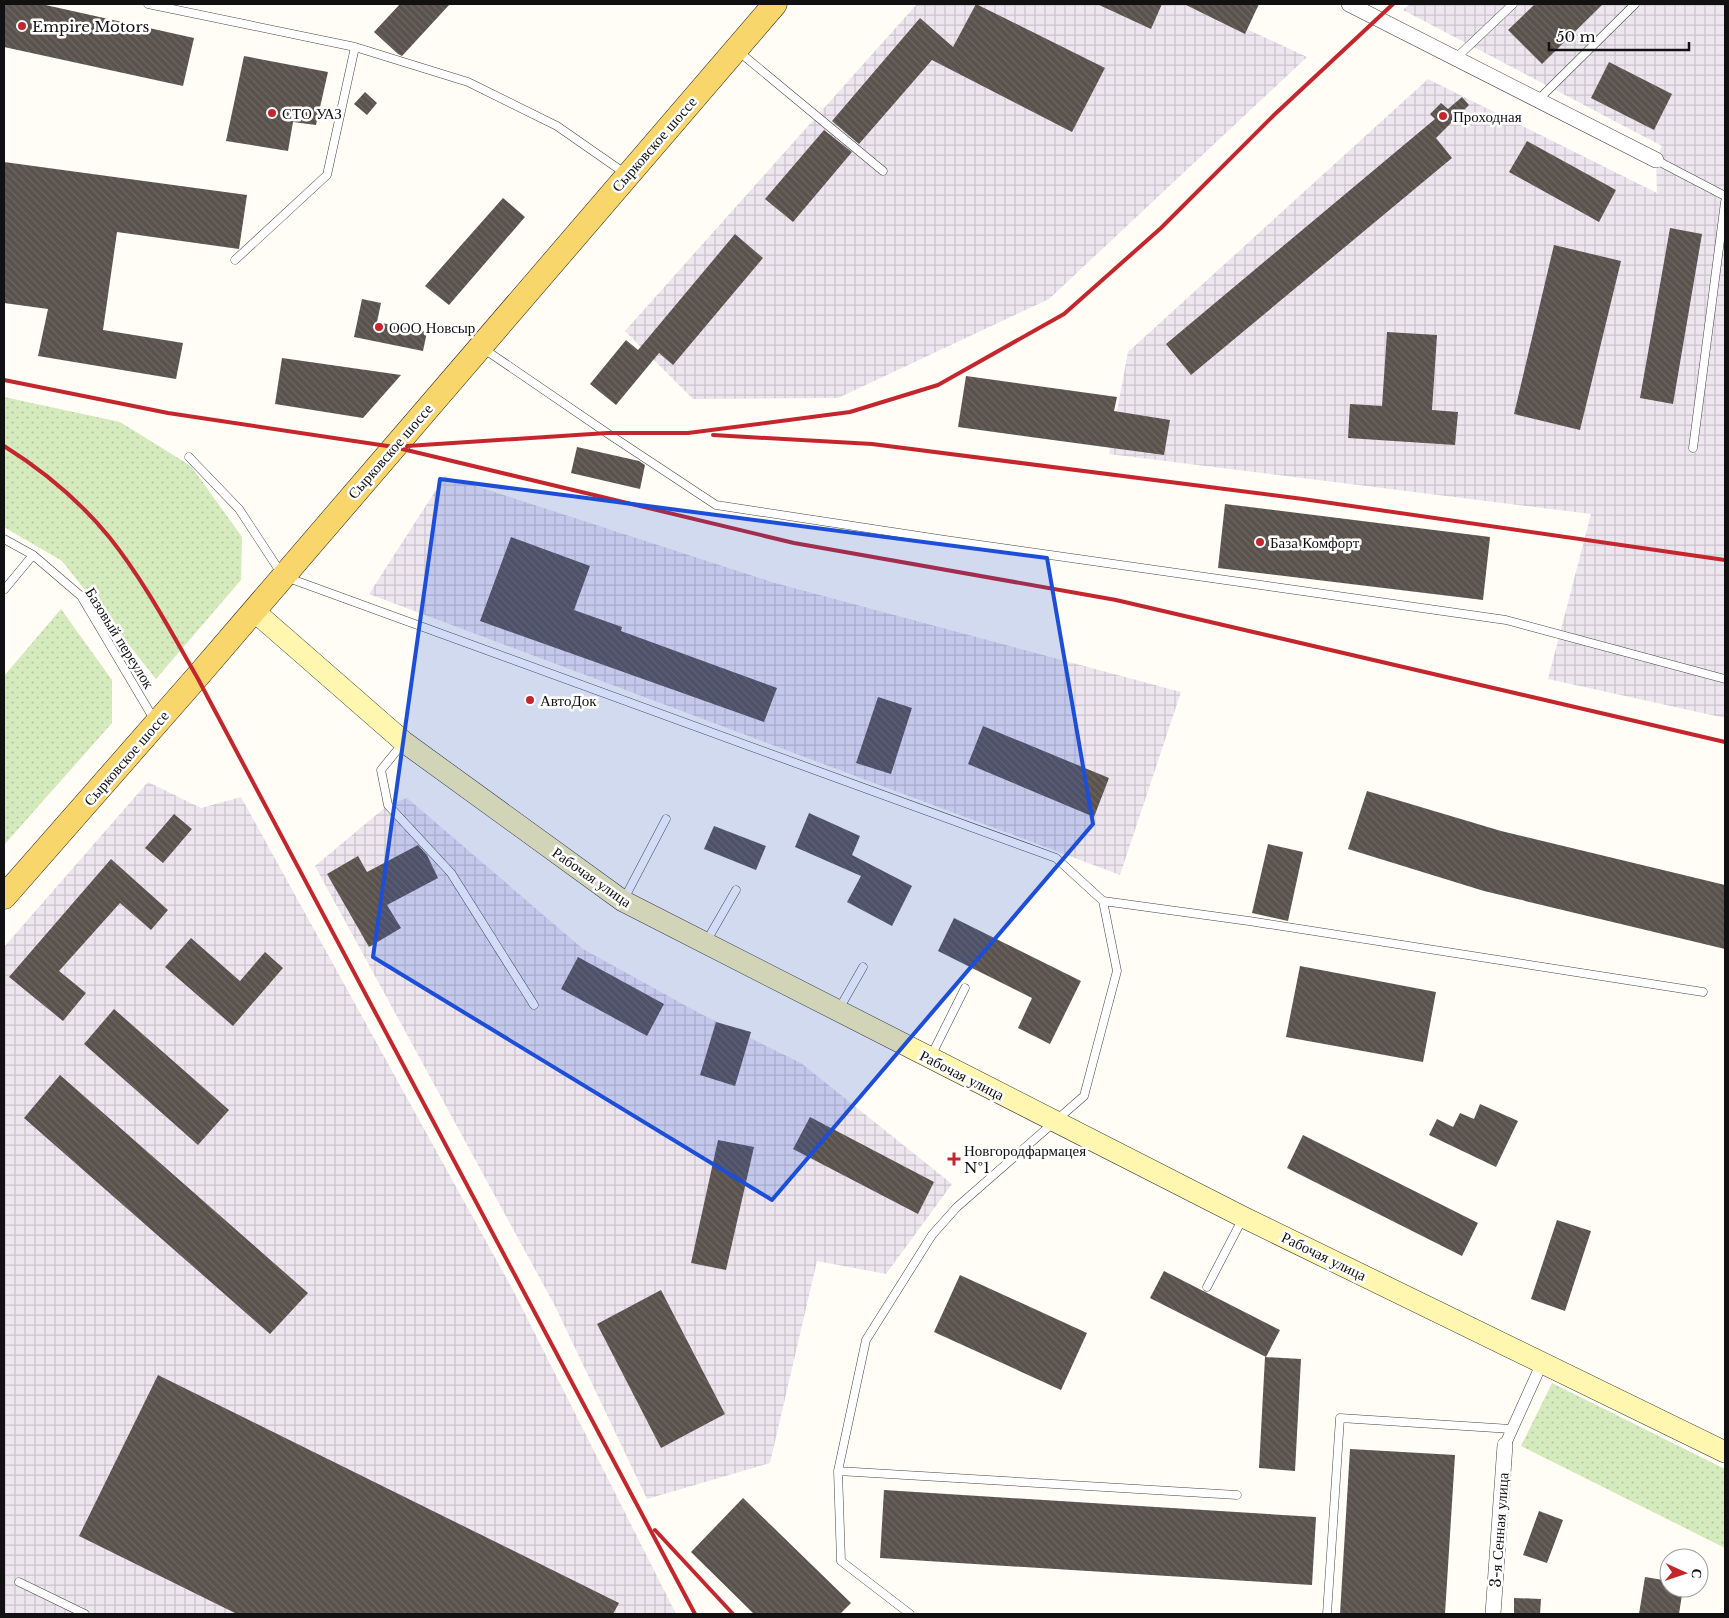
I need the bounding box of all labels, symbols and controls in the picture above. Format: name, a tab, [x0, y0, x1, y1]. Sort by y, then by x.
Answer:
place label: Empire Motors	[32, 17, 150, 36]
marker: Empire Motors	[16, 20, 28, 32]
scale bar	[1549, 20, 1689, 52]
text: 50 m	[1556, 27, 1596, 46]
street label: Сырковское шоссе	[607, 92, 701, 196]
place label: СТО УАЗ	[282, 104, 342, 123]
marker: СТО УАЗ	[266, 107, 278, 119]
place label: Проходная	[1453, 107, 1522, 126]
marker: Проходная	[1437, 110, 1449, 122]
place label: ООО Новсыр	[389, 318, 475, 337]
marker: ООО Новсыр	[373, 321, 385, 333]
street label: Сырковское шоссе	[343, 399, 437, 503]
place label: База Комфорт	[1270, 533, 1360, 552]
marker: База Комфорт	[1254, 536, 1266, 548]
street label: Базовый переулок	[81, 584, 159, 693]
place label: АвтоДок	[540, 691, 597, 710]
marker: АвтоДок	[524, 694, 536, 706]
street label: Сырковское шоссе	[79, 706, 173, 810]
street label: Рабочая улица	[549, 843, 635, 911]
street label: Рабочая улица	[917, 1046, 1008, 1105]
place label: Новгородфармацея №1	[964, 1141, 1086, 1177]
marker: Новгородфармацея №1	[948, 1153, 960, 1165]
street label: Рабочая улица	[1278, 1227, 1370, 1285]
street label: 3-я Сенная улица	[1486, 1472, 1513, 1588]
north arrow	[1659, 1548, 1709, 1598]
text: С	[1688, 1568, 1706, 1579]

